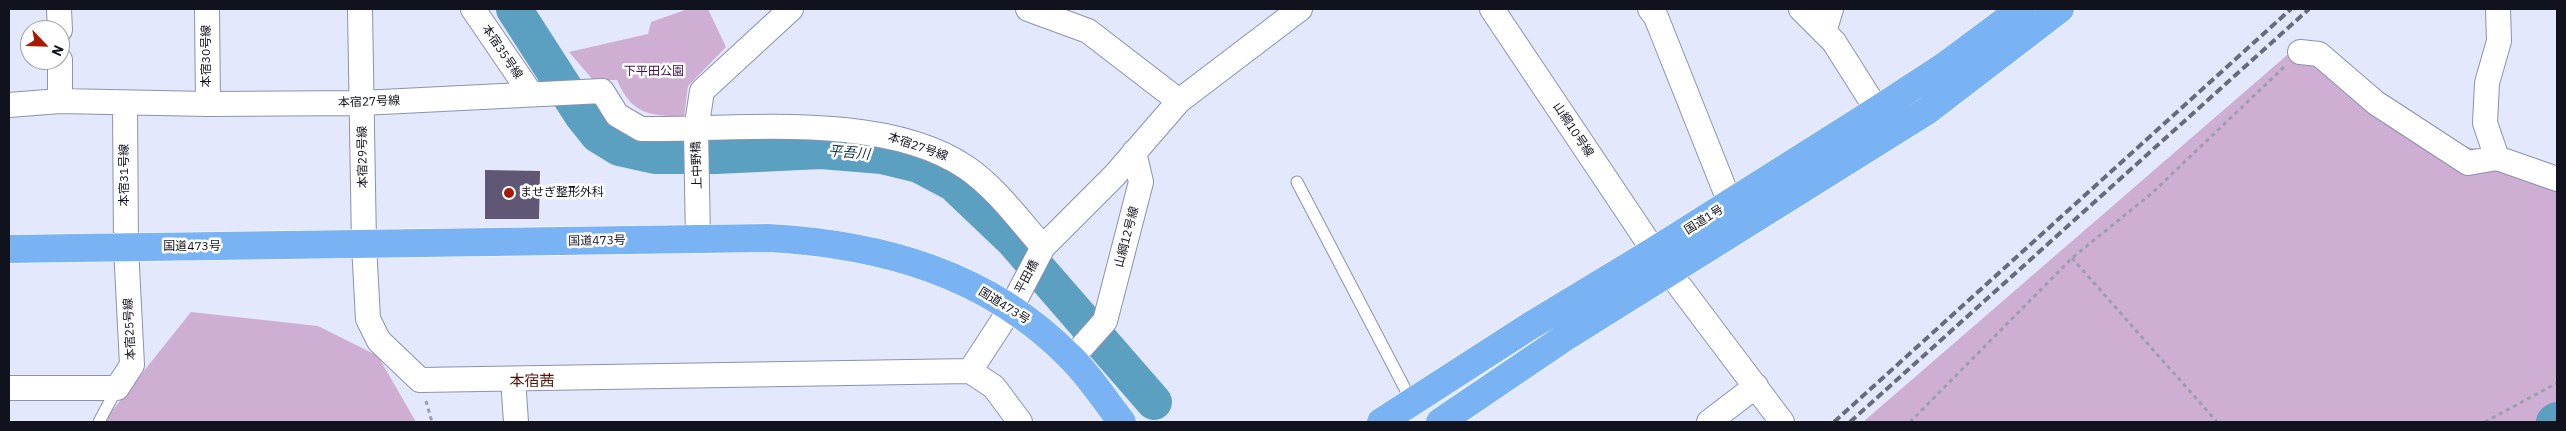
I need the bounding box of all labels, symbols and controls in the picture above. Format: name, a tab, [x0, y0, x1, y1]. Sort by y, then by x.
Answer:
north arrow	[20, 20, 70, 70]
street label: 本宿35号線	[479, 22, 525, 82]
street label: 本宿30号線	[200, 25, 214, 87]
text: N	[48, 42, 68, 59]
park label: 下平田公園	[624, 65, 684, 79]
street label: 本宿27号線	[338, 94, 400, 110]
street label: 山綱10号線	[1550, 100, 1596, 160]
street label: 本宿29号線	[355, 126, 371, 188]
street label: 本宿27号線	[886, 130, 950, 164]
street label: 上中野橋	[689, 141, 705, 189]
water label: 平吾川	[827, 143, 871, 163]
street label: 本宿31号線	[118, 144, 132, 206]
marker: ませぎ整形外科	[502, 186, 516, 200]
place label: ませぎ整形外科	[520, 186, 604, 200]
street label: 国道1号	[1682, 202, 1726, 238]
street label: 山綱12号線	[1112, 205, 1142, 269]
street label: 国道473号	[568, 233, 626, 249]
street label: 国道473号	[163, 240, 221, 254]
street label: 平田橋	[1012, 258, 1042, 296]
street label: 国道473号	[976, 285, 1032, 327]
street label: 本宿25号線	[121, 297, 139, 361]
district label: 本宿茜	[510, 373, 554, 391]

